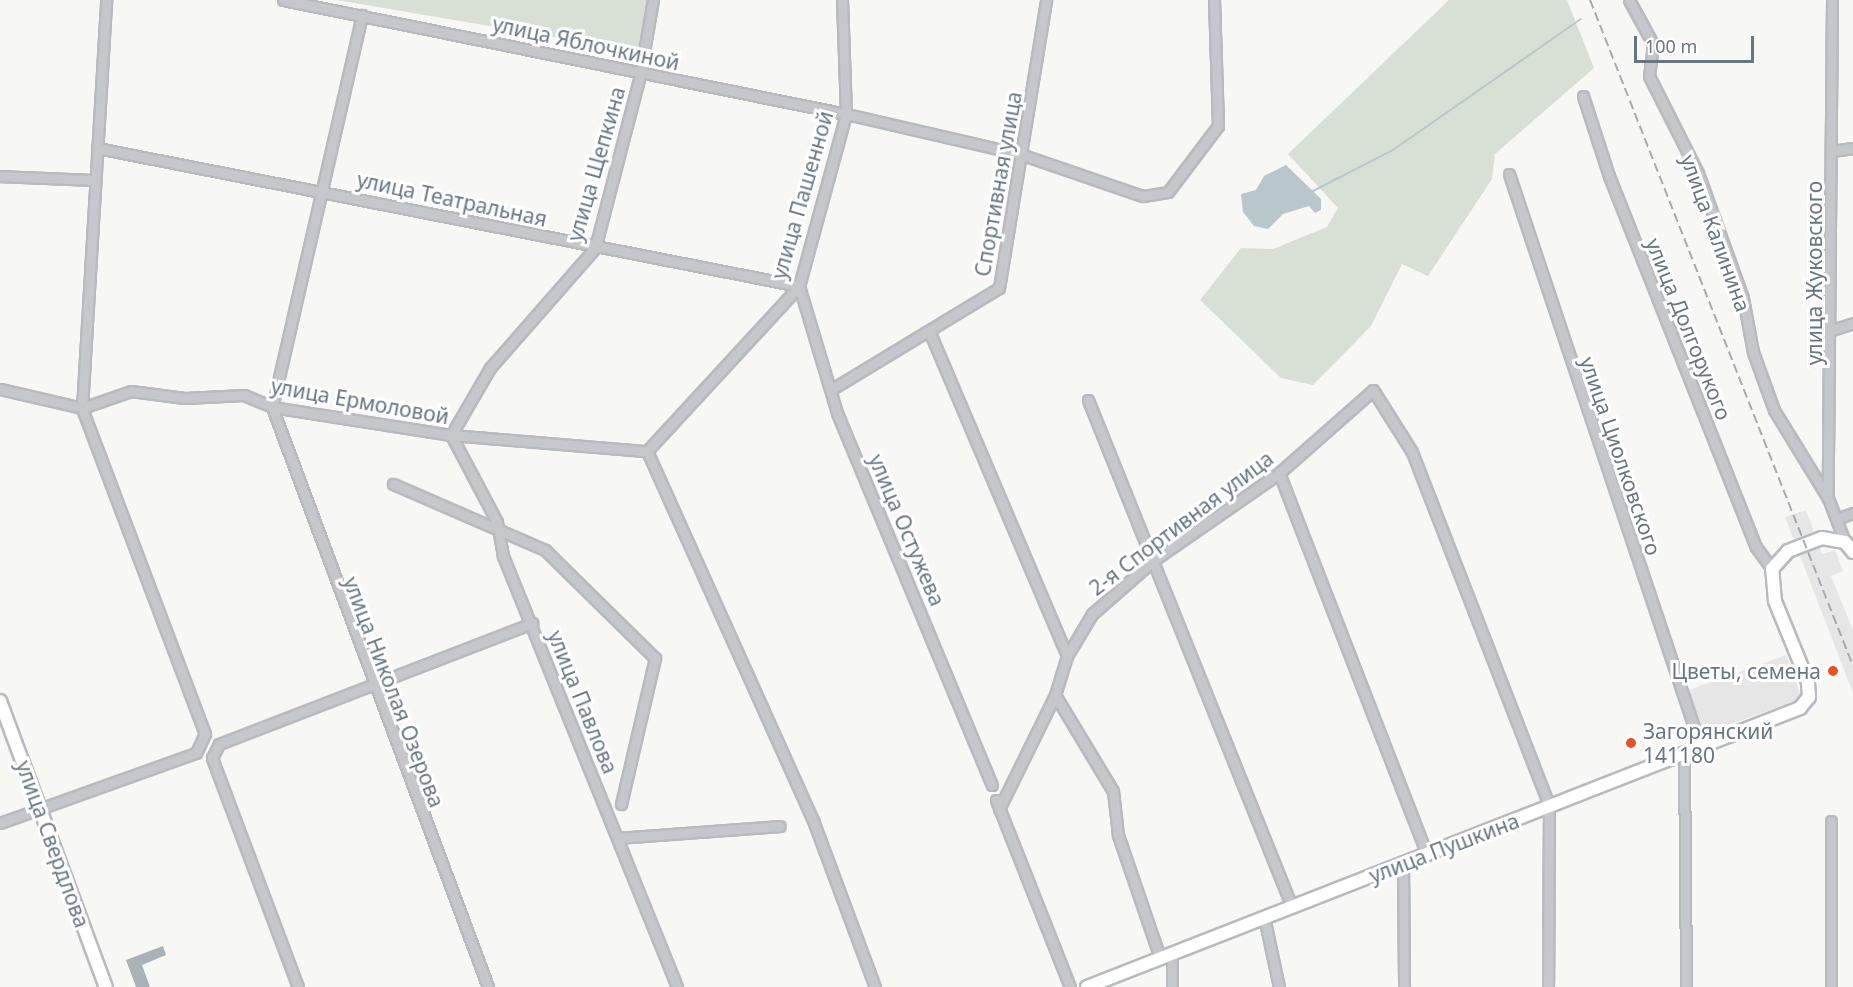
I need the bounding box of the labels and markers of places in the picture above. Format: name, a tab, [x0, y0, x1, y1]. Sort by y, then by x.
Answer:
place label: Цветы, семена	[1671, 658, 1821, 684]
marker: Цветы, семена	[1826, 664, 1840, 678]
place label: Загорянский 141180	[1643, 718, 1773, 768]
marker: Загорянский 141180	[1624, 736, 1638, 750]

